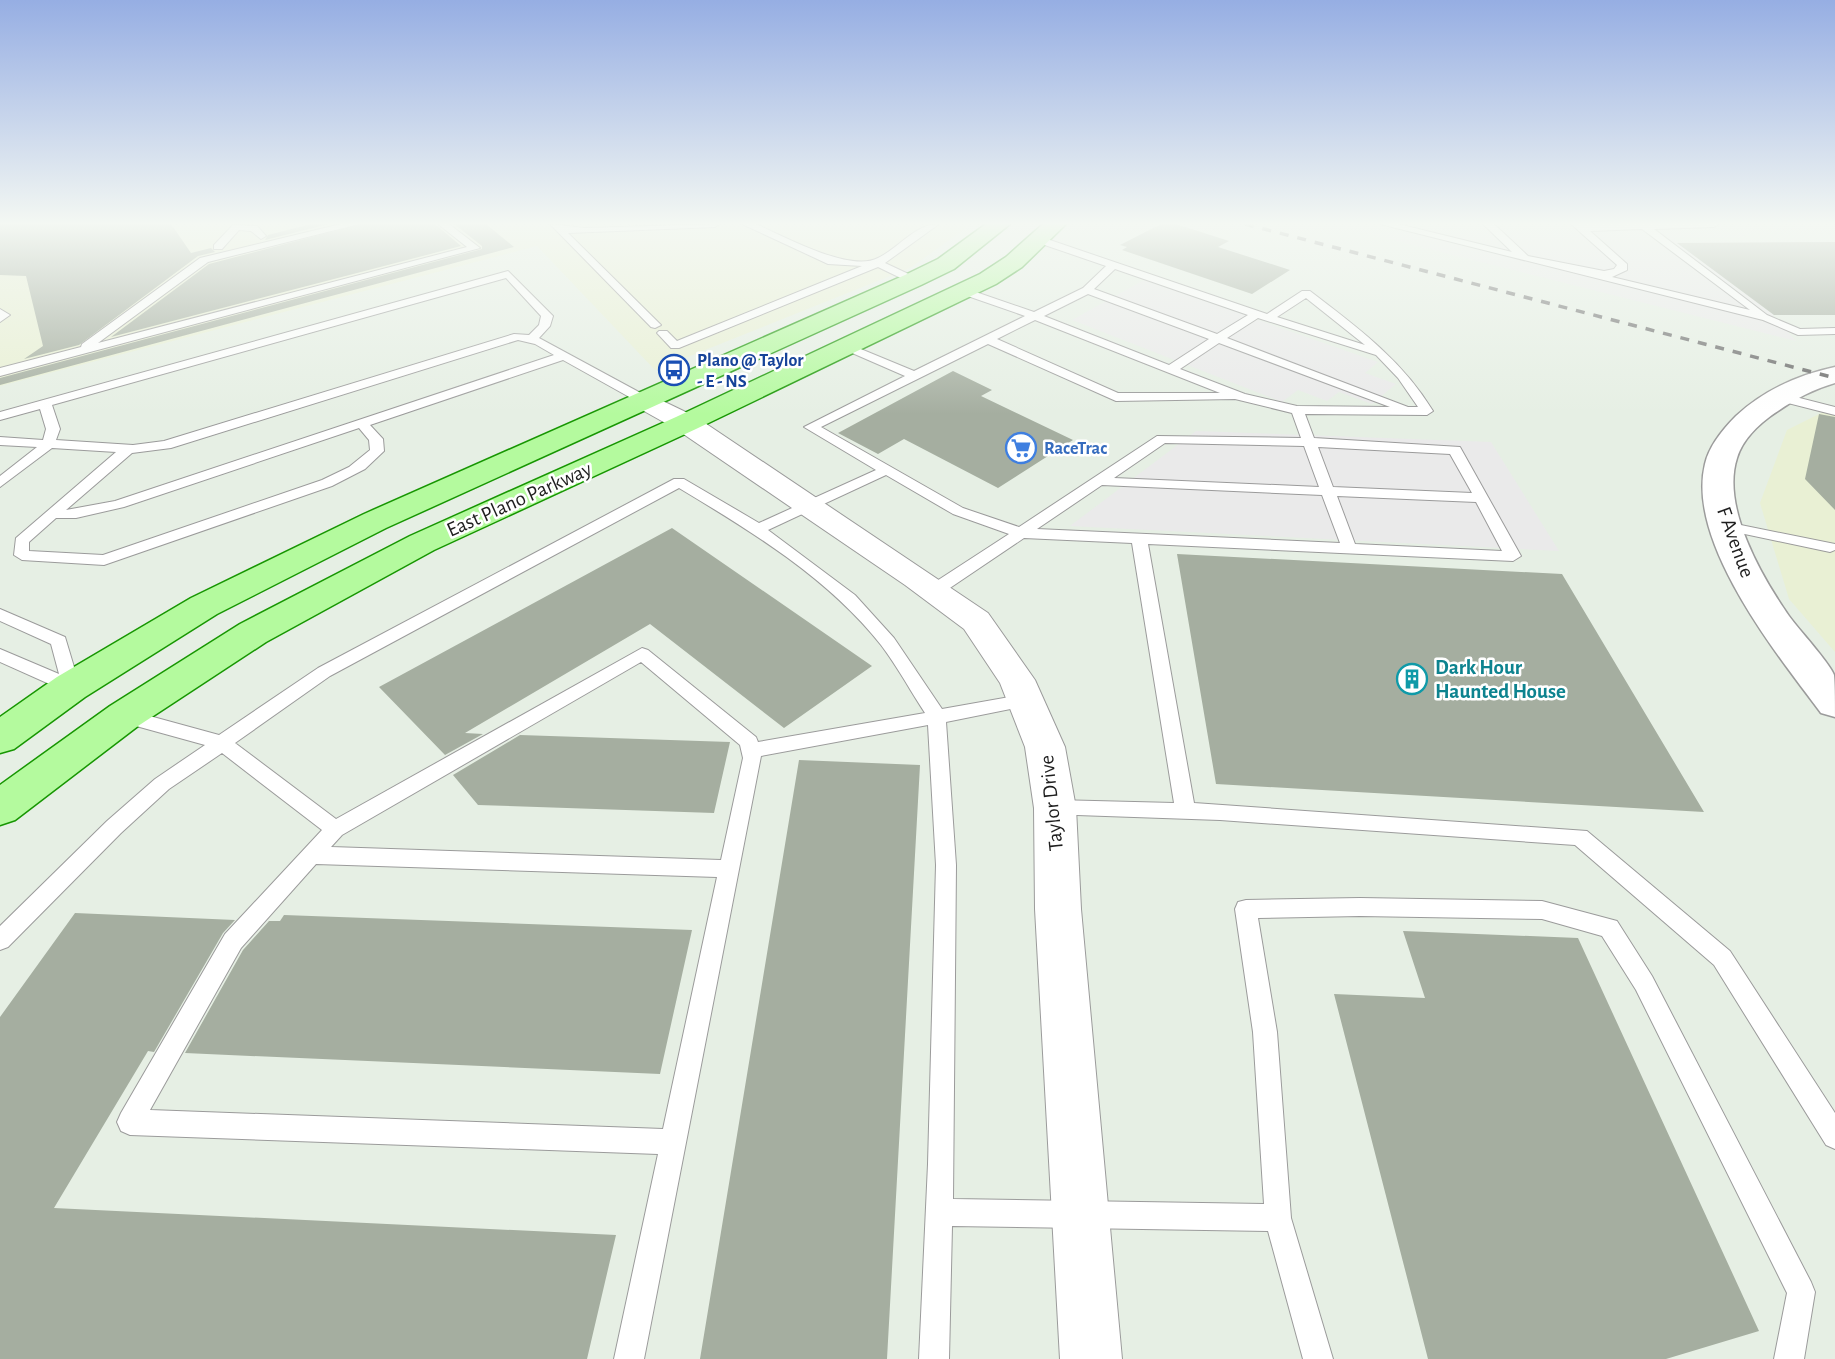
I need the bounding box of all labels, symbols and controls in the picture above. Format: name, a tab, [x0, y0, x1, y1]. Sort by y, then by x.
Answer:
place label: Plano @ Taylor - E - NS	[697, 352, 804, 391]
bus stop icon: Plano @ Taylor - E - NS	[657, 353, 691, 387]
supermarket icon: RaceTrac	[1004, 431, 1038, 465]
place label: RaceTrac	[1044, 440, 1107, 458]
street label: East Plano Parkway	[444, 458, 595, 541]
street label: F Avenue	[1713, 504, 1758, 580]
place label: Dark Hour Haunted House	[1435, 657, 1566, 702]
building icon: Dark Hour Haunted House	[1395, 662, 1429, 696]
street label: Taylor Drive	[1036, 754, 1067, 852]

